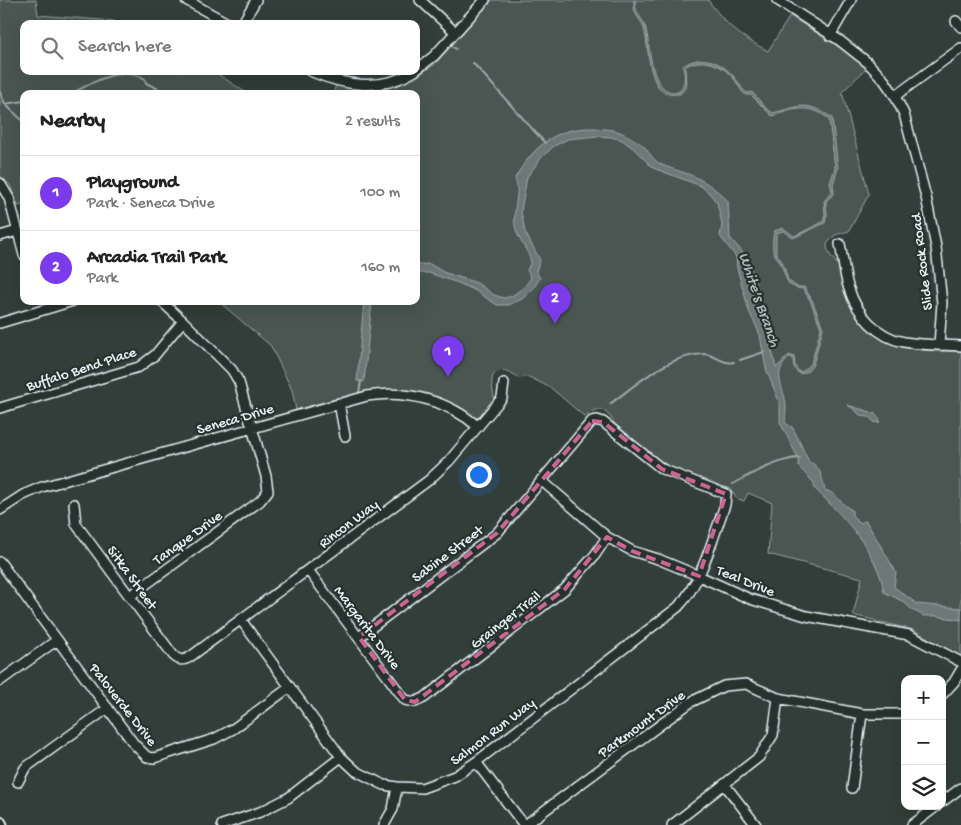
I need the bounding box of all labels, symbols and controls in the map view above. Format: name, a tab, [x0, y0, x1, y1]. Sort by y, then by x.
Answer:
search box	[20, 20, 420, 75]
icon: search	[38, 34, 66, 62]
text: Search here	[78, 36, 172, 59]
text: Nearby	[40, 110, 105, 135]
text: 2 results	[345, 113, 400, 132]
text: Playground	[87, 172, 178, 195]
text: 1	[53, 184, 59, 203]
text: 100 m	[360, 184, 400, 203]
text: Park · Seneca Drive	[87, 195, 215, 214]
street label: Slide Rock Road	[908, 211, 938, 311]
text: Arcadia Trail Park	[87, 247, 226, 270]
water label: White's Branch	[733, 250, 783, 350]
text: 2	[52, 259, 60, 278]
text: 160 m	[361, 259, 400, 278]
text: Park	[87, 270, 118, 289]
pin: 2	[539, 283, 571, 324]
pin: 1	[432, 336, 464, 377]
street label: Buffalo Bend Place	[23, 344, 139, 396]
street label: Seneca Drive	[195, 400, 276, 439]
your location	[466, 462, 492, 488]
street label: Rincon Way	[316, 496, 383, 553]
street label: Tanque Drive	[149, 507, 227, 570]
street label: Sabine Street	[409, 521, 489, 587]
street label: Sitka Street	[102, 543, 162, 615]
street label: Teal Drive	[712, 562, 777, 602]
street label: Margarita Drive	[329, 583, 404, 674]
street label: Grainger Trail	[467, 587, 545, 654]
street label: Paloverde Drive	[84, 659, 160, 750]
map controls	[901, 675, 946, 810]
button: +	[901, 675, 946, 720]
street label: Parkmount Drive	[594, 687, 690, 763]
street label: Salmon Run Way	[447, 694, 540, 770]
button: −	[901, 720, 946, 765]
button: layers	[901, 765, 946, 810]

